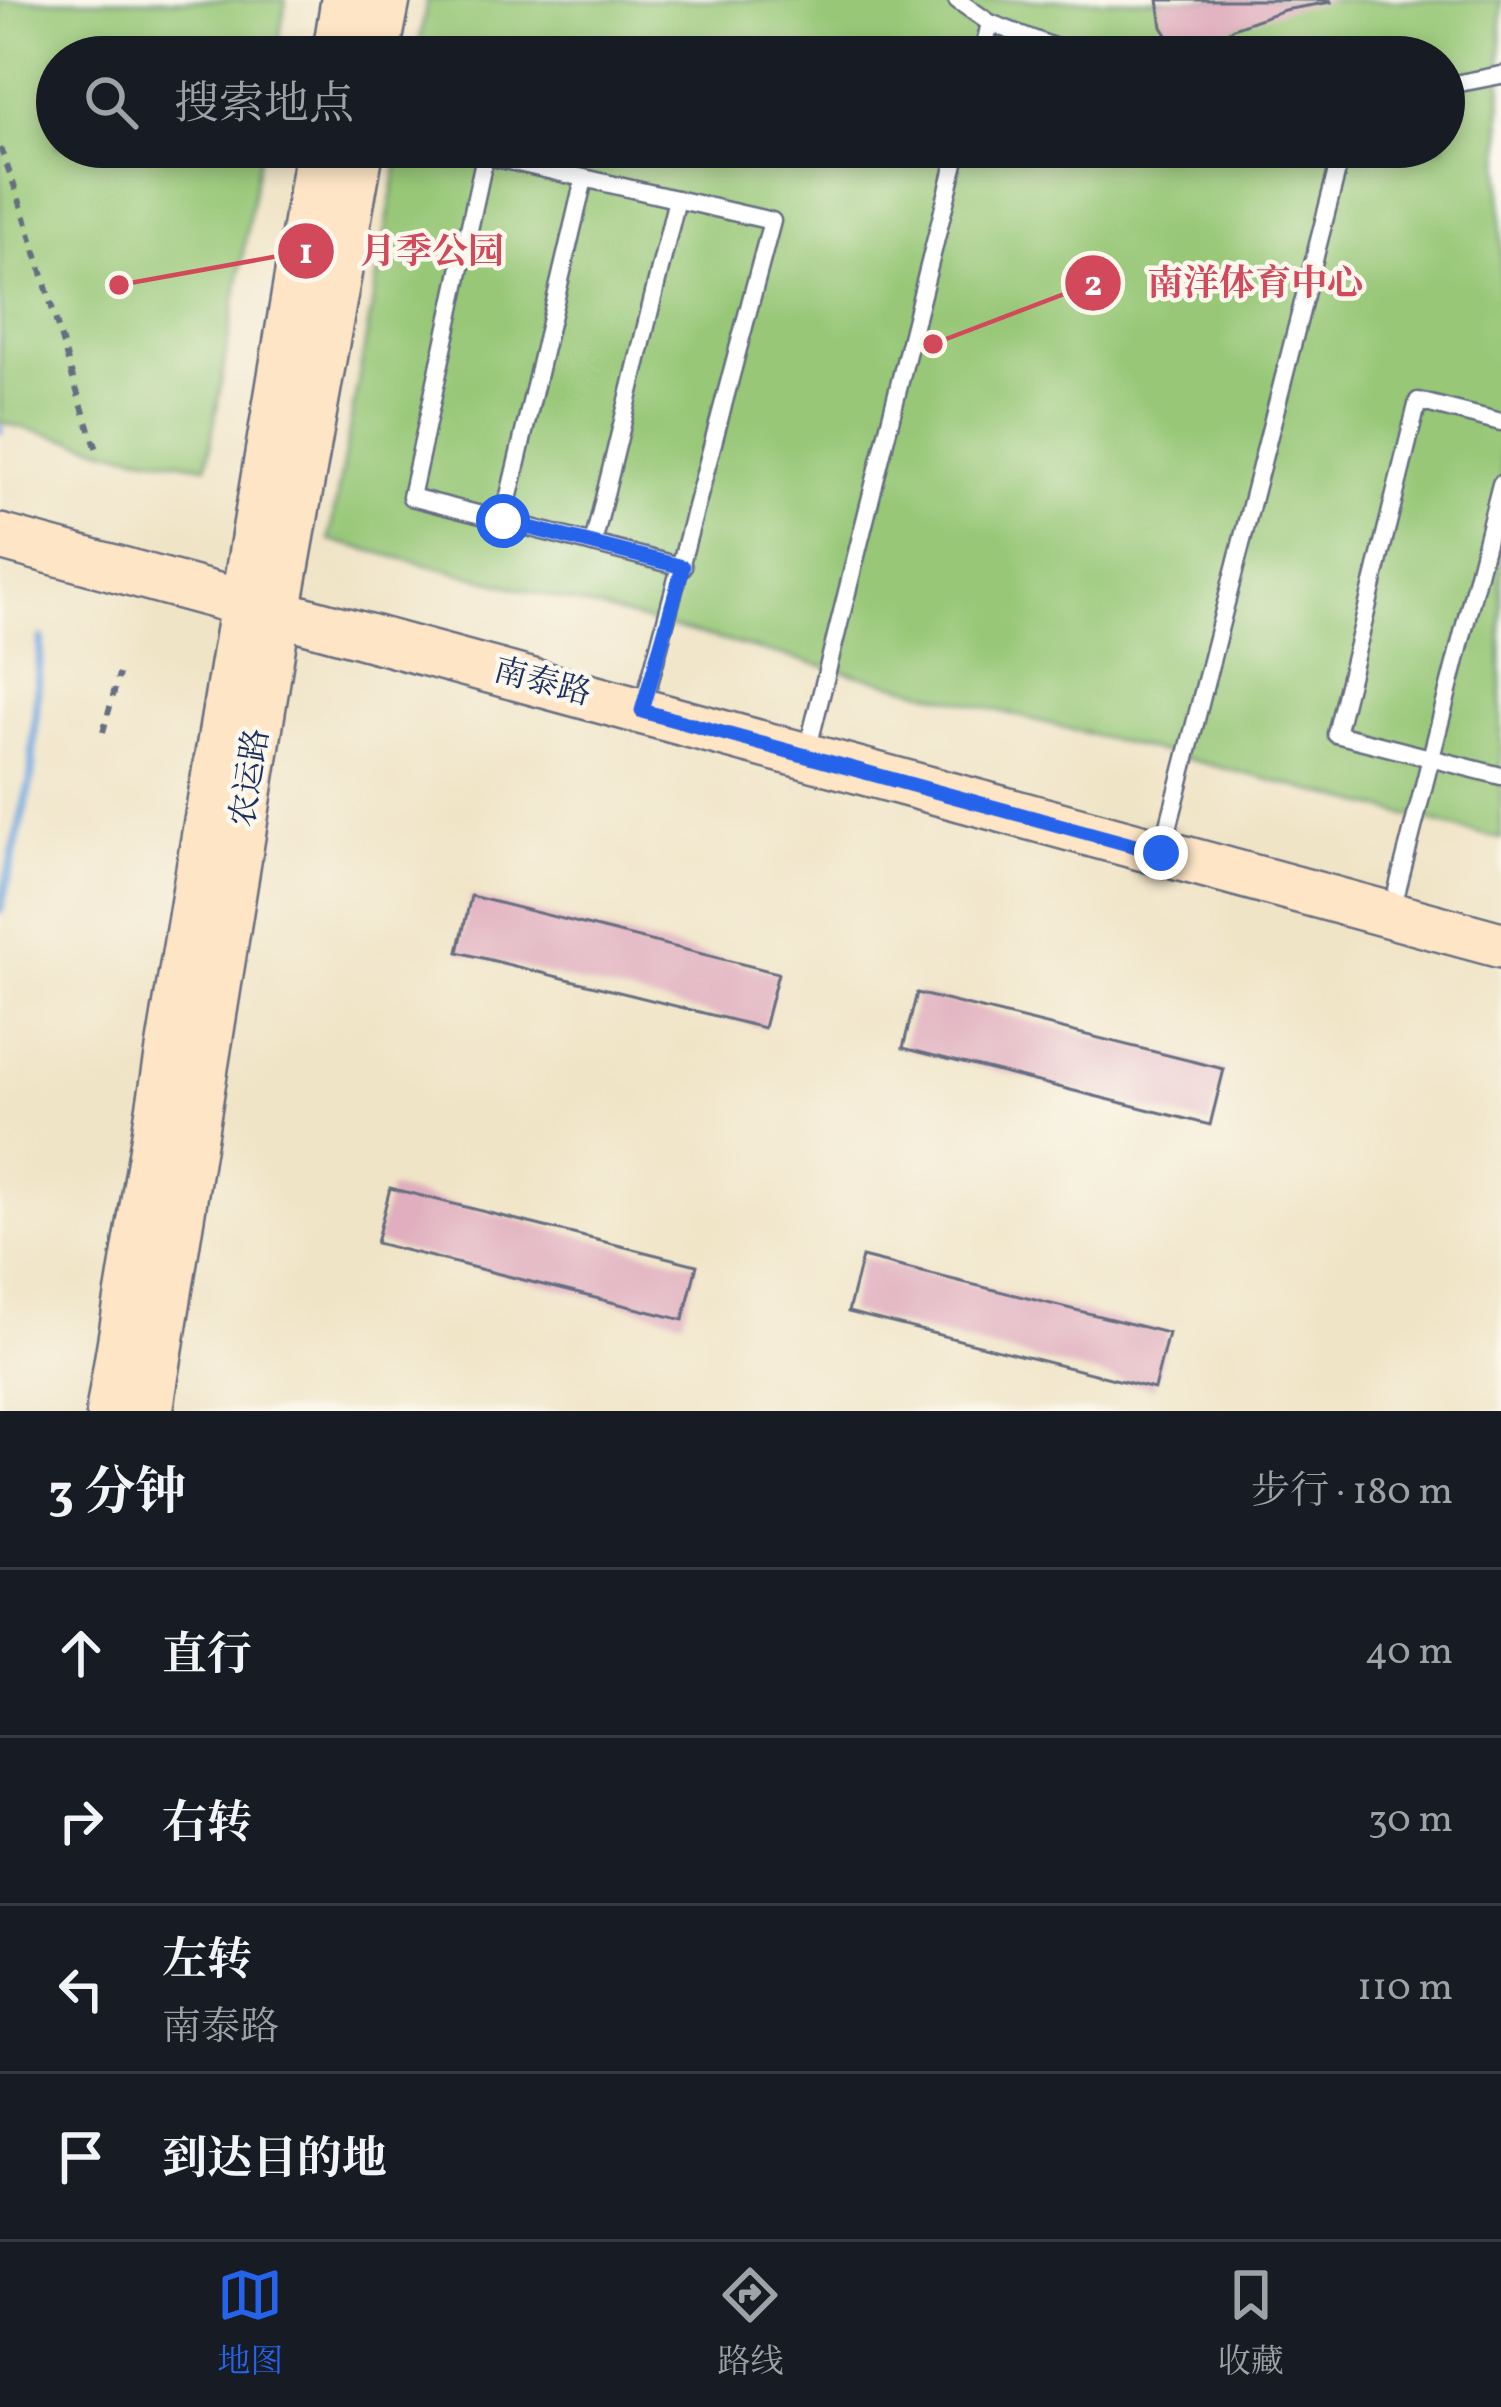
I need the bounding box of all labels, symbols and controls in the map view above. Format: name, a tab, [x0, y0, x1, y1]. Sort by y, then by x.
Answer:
search box	[36, 36, 1465, 168]
icon: search	[78, 69, 144, 135]
text: 搜索地点	[174, 75, 354, 138]
callout: 月季公园	[276, 215, 528, 287]
text: 1	[299, 229, 313, 279]
text: 月季公园	[360, 229, 504, 279]
callout: 南洋体育中心	[1063, 247, 1387, 319]
text: 2	[1084, 261, 1102, 311]
text: 南洋体育中心	[1147, 261, 1363, 311]
route start	[476, 494, 530, 548]
street label: 南泰路	[488, 649, 596, 719]
street label: 农运路	[222, 726, 282, 830]
route end	[1134, 826, 1188, 880]
text: 3 分钟	[48, 1459, 186, 1530]
text: 步行 · 180 m	[1251, 1466, 1453, 1520]
icon: ahead	[48, 1620, 114, 1686]
text: 直行	[162, 1626, 252, 1689]
text: 40 m	[1365, 1626, 1453, 1680]
icon: right	[48, 1788, 114, 1854]
text: 右转	[162, 1794, 252, 1857]
text: 30 m	[1368, 1794, 1453, 1848]
text: 左转	[162, 1931, 252, 1994]
icon: left	[48, 1956, 114, 2022]
text: 110 m	[1357, 1962, 1453, 2016]
text: 南泰路	[162, 2002, 279, 2056]
icon: arrive	[48, 2124, 114, 2190]
text: 到达目的地	[162, 2130, 387, 2193]
tab: 地图	[217, 2262, 283, 2387]
tab: 路线	[717, 2262, 783, 2387]
tab: 收藏	[1218, 2262, 1284, 2387]

